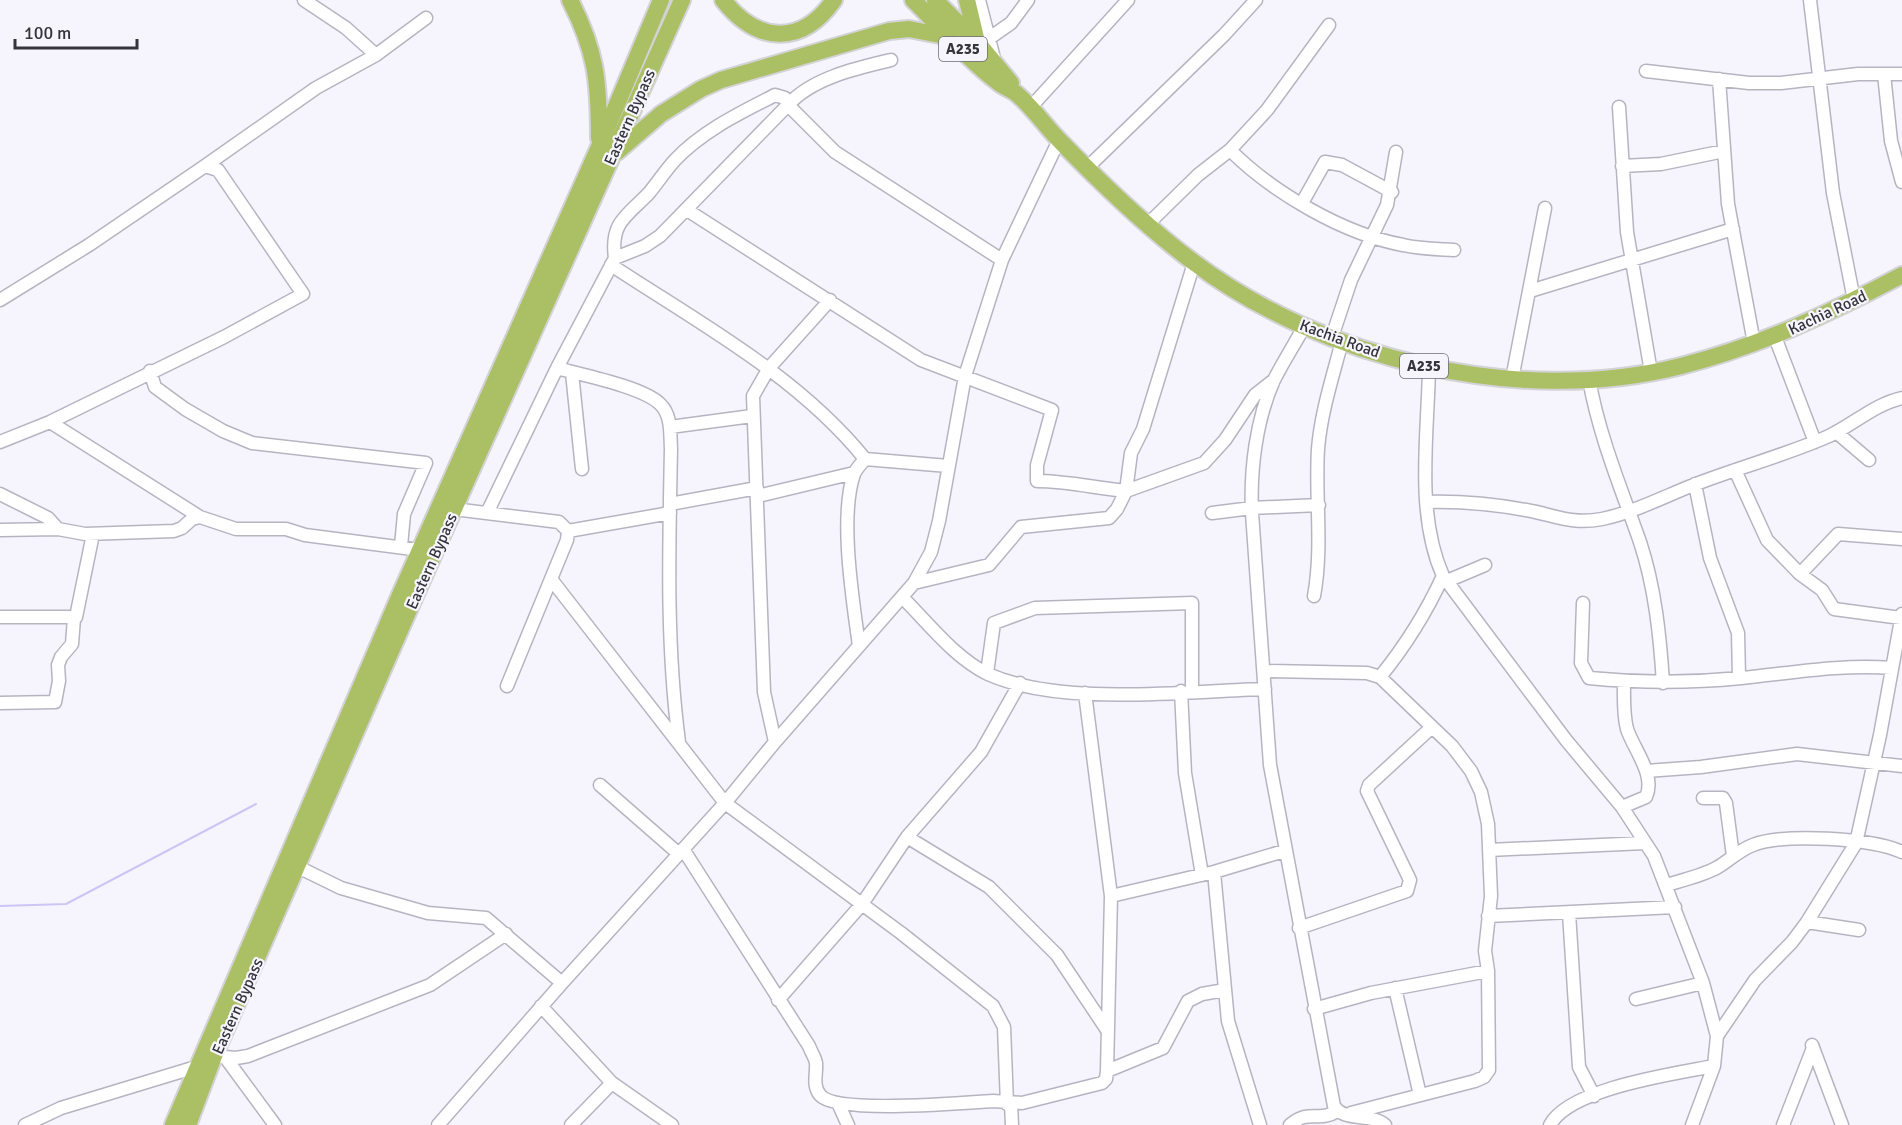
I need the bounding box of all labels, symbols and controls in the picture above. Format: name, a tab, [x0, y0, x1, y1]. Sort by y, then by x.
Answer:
scale bar	[15, 12, 136, 50]
text: 100 m	[24, 22, 71, 44]
road number: A235	[939, 37, 987, 61]
street label: Eastern Bypass	[600, 66, 660, 169]
street label: Kachia Road	[1785, 286, 1870, 340]
street label: Kachia Road	[1297, 315, 1383, 363]
road number: A235	[1400, 354, 1448, 378]
street label: Eastern Bypass	[402, 510, 462, 613]
street label: Eastern Bypass	[208, 955, 268, 1058]

